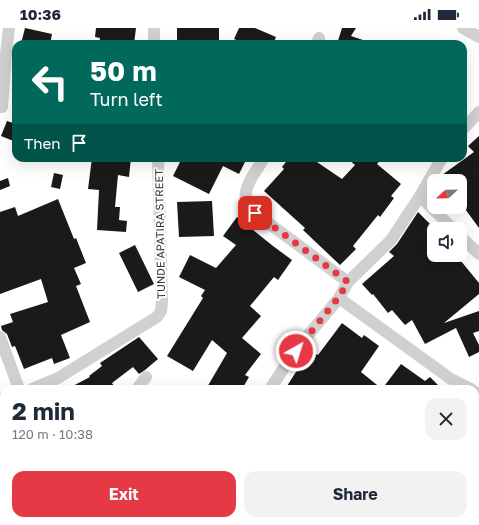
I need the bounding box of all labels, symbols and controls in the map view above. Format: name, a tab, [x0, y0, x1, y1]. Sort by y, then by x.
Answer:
text: 10:36	[20, 5, 61, 23]
text: 50 m	[90, 54, 157, 87]
icon: left	[24, 56, 76, 108]
text: Turn left	[90, 88, 163, 110]
icon: arrive	[68, 132, 90, 154]
text: Then	[24, 134, 60, 152]
street label: TUNDE APATIRA STREET	[152, 169, 167, 299]
north arrow	[427, 174, 467, 214]
map controls	[427, 174, 467, 262]
pin	[238, 196, 272, 230]
icon: arrive	[244, 202, 266, 224]
button: sound	[427, 222, 467, 262]
position arrow	[275, 330, 317, 372]
text: 2 min	[12, 396, 75, 425]
button: close	[425, 398, 467, 440]
text: 120 m · 10:38	[12, 426, 93, 442]
button: Exit	[12, 471, 236, 517]
button: Share	[244, 471, 467, 517]

